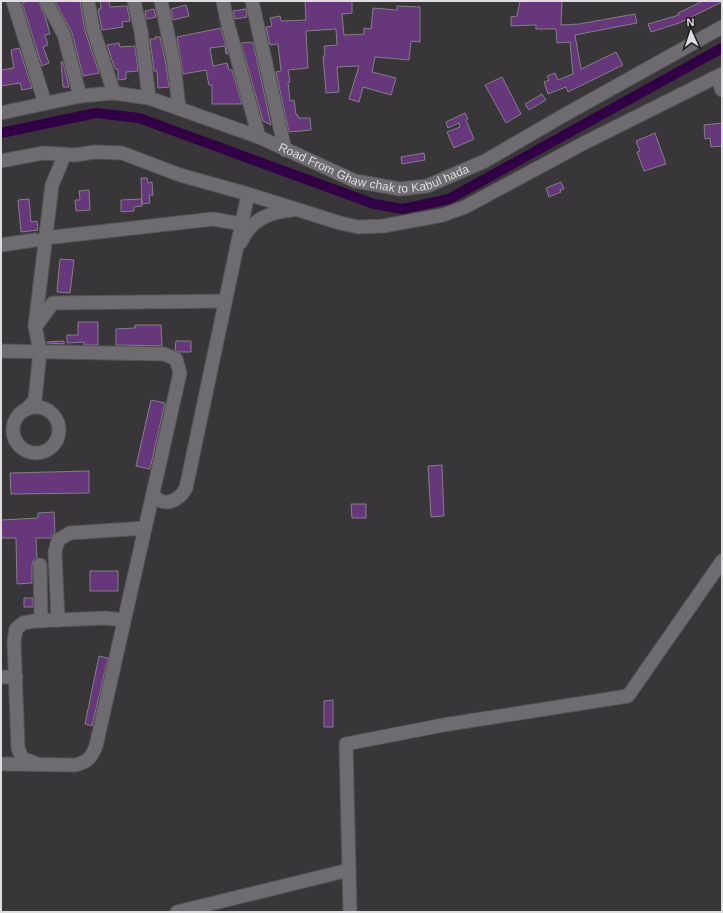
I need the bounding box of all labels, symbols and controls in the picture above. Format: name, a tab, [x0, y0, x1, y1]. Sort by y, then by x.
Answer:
north arrow	[671, 12, 711, 52]
text: N	[686, 16, 695, 28]
street label: Road From Ghaw chak to Kabul hada	[276, 140, 471, 196]

